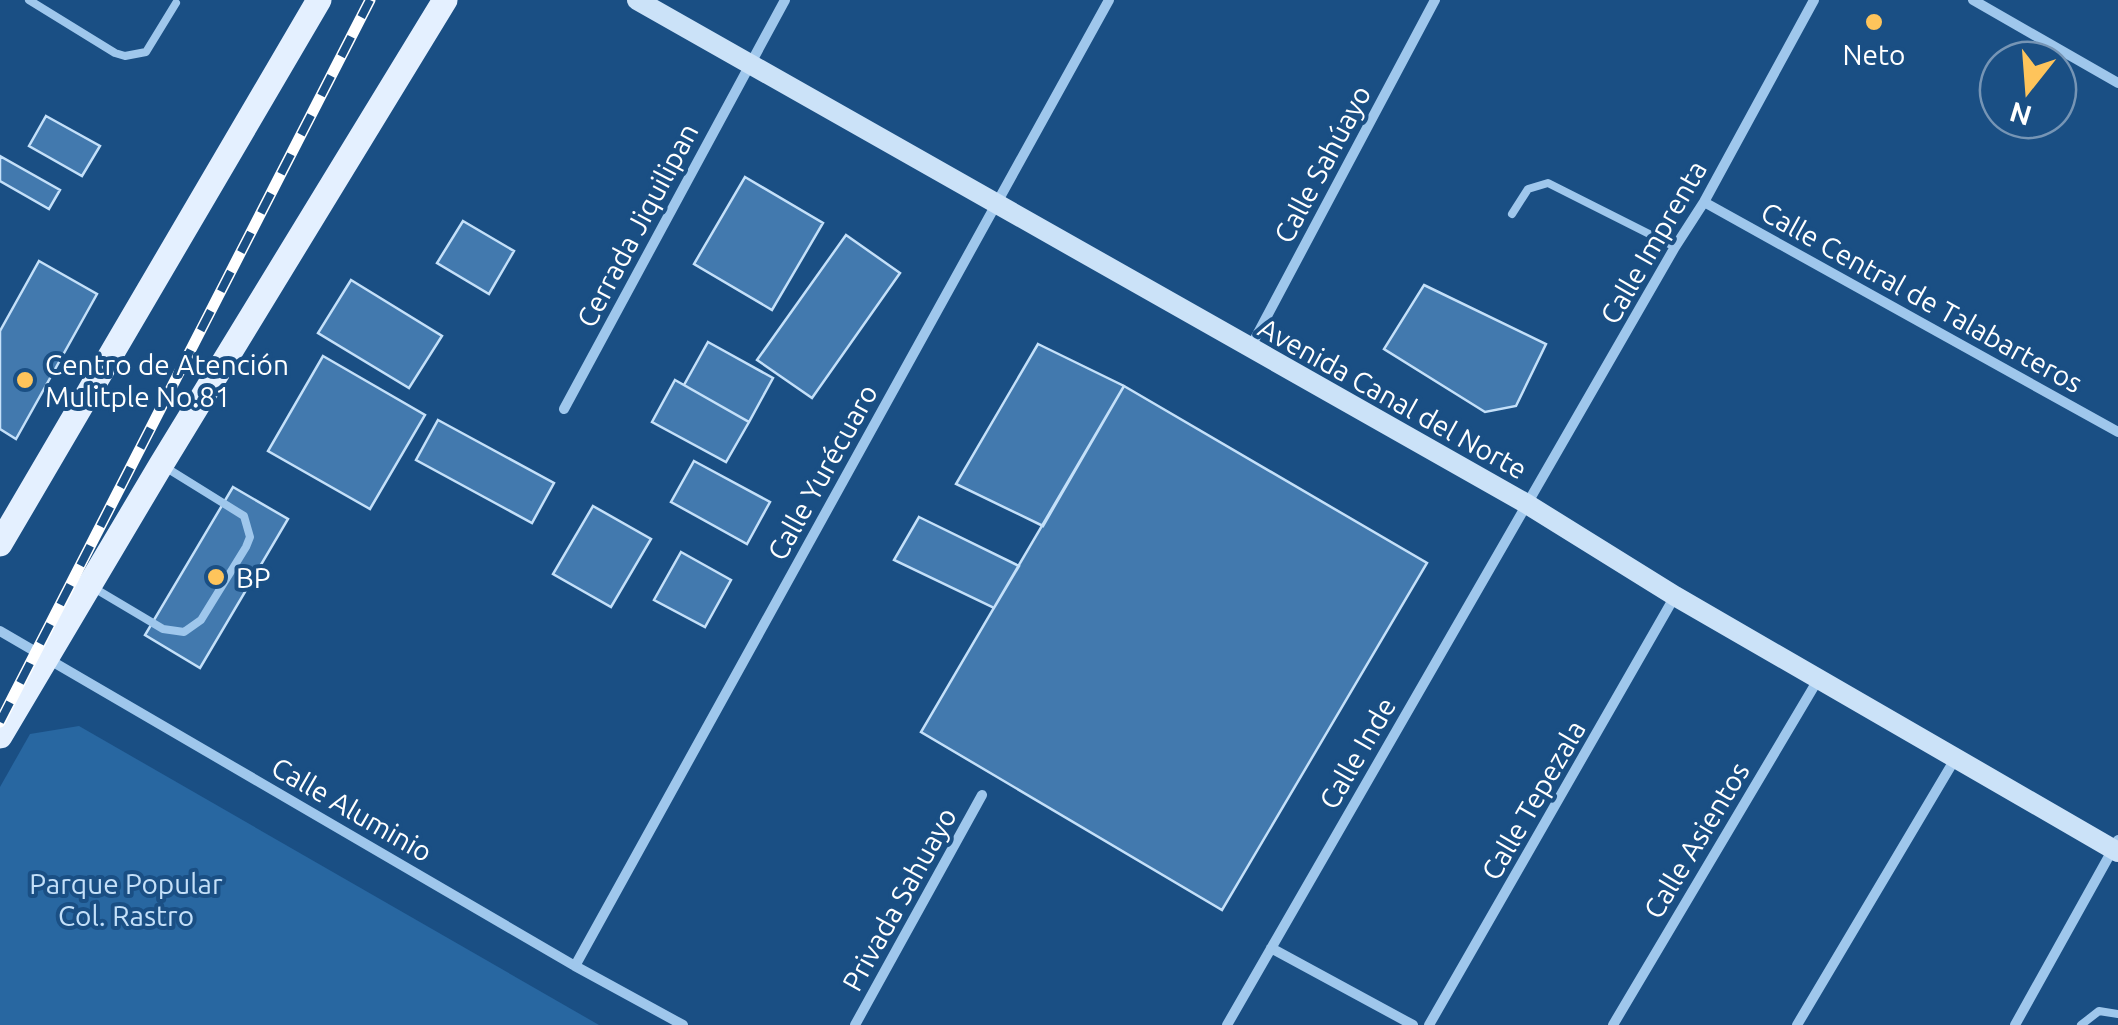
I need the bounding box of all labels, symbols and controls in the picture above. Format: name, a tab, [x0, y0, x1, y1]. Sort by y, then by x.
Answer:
marker: Neto	[1863, 11, 1885, 33]
place label: Neto	[1843, 39, 1905, 70]
north arrow	[1978, 40, 2078, 140]
street label: Calle Sahúayo	[1268, 80, 1376, 248]
text: N	[2006, 97, 2035, 132]
street label: Cerrada Jiquilipan	[570, 118, 704, 332]
street label: Calle Imprenta	[1594, 155, 1712, 329]
street label: Calle Central de Talabarteros	[1756, 196, 2088, 398]
street label: Avenida Canal del Norte	[1254, 311, 1532, 485]
place label: Centro de Atención Mulitple No.81	[45, 349, 289, 412]
marker: Centro de Atención Mulitple No.81	[14, 369, 36, 391]
street label: Calle Yurécuaro	[761, 379, 883, 565]
place label: BP	[236, 562, 271, 593]
marker: BP	[205, 566, 227, 588]
street label: Calle Inde	[1313, 692, 1401, 814]
street label: Calle Tepezala	[1475, 715, 1591, 885]
street label: Calle Aluminio	[266, 751, 438, 867]
street label: Calle Asientos	[1637, 756, 1755, 924]
street label: Privada Sahuayo	[836, 802, 962, 996]
park label: Parque Popular Col. Rastro	[29, 868, 223, 931]

